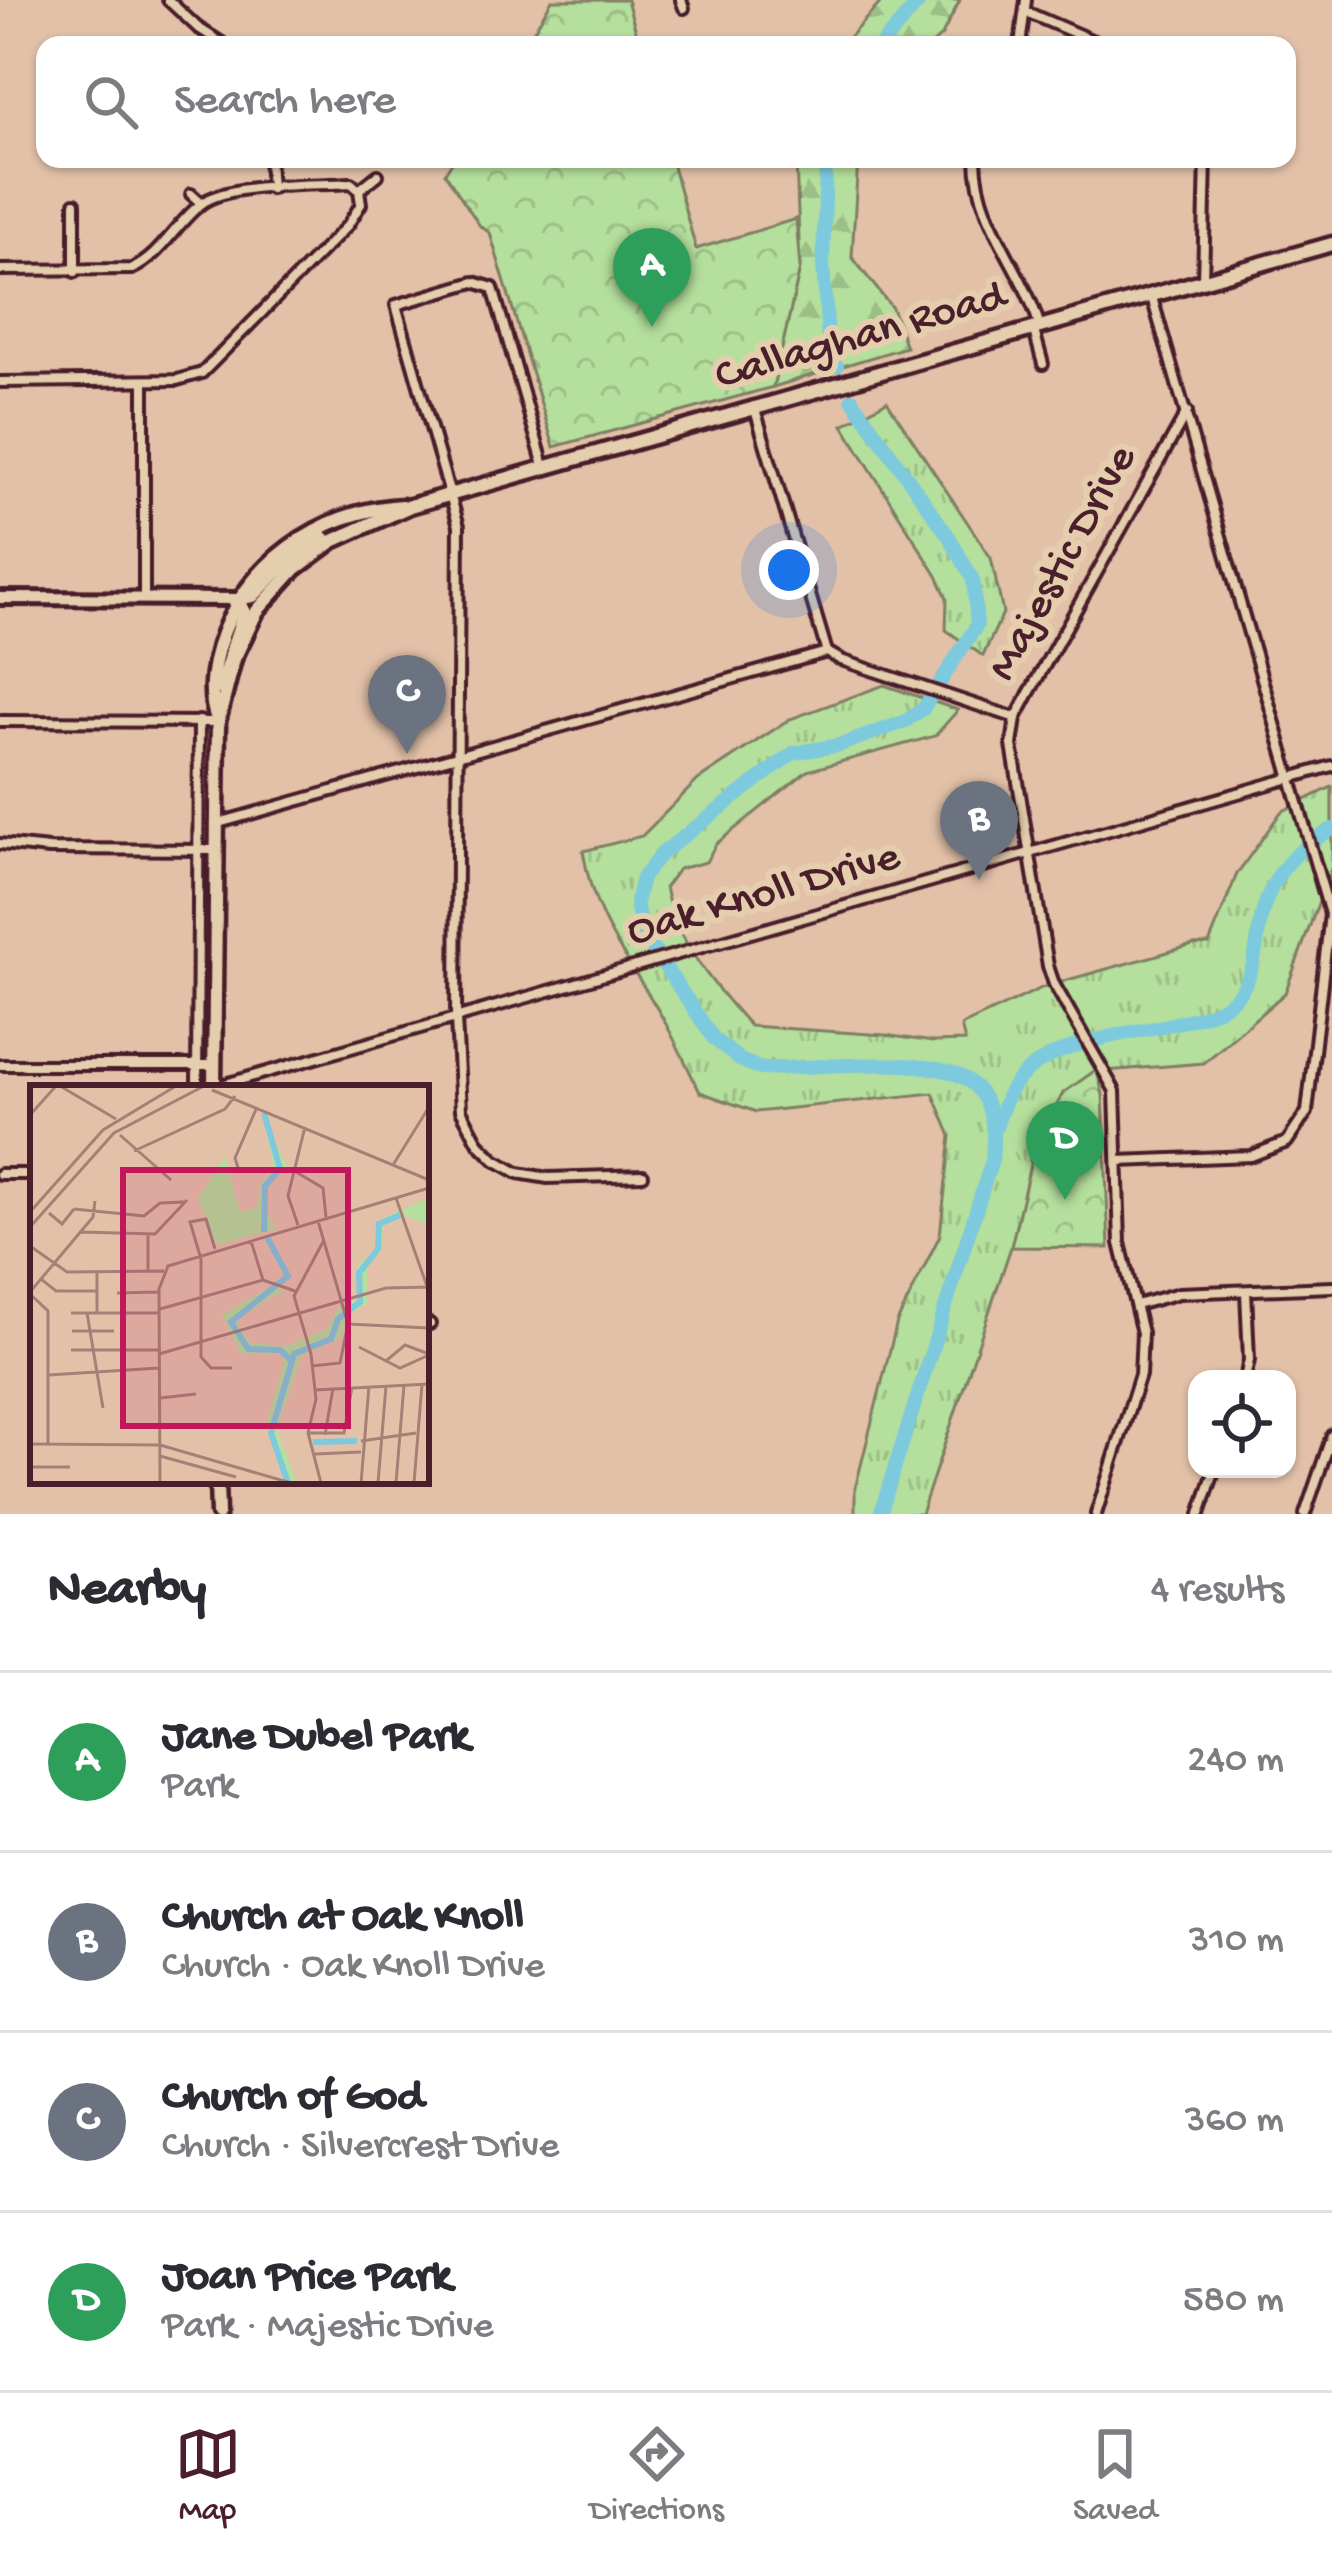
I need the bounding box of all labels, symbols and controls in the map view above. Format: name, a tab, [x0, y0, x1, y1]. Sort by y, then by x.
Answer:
search box	[36, 36, 1296, 168]
icon: search	[78, 69, 144, 135]
text: Search here	[174, 76, 396, 129]
pin: A	[613, 228, 691, 327]
street label: Callaghan Road	[710, 270, 1016, 405]
street label: Majestic Drive	[977, 436, 1151, 691]
your location	[759, 540, 819, 600]
pin: C	[368, 655, 446, 754]
pin: B	[940, 781, 1018, 880]
street label: Oak Knoll Drive	[622, 832, 907, 960]
inset map	[30, 1085, 429, 1484]
pin: D	[1026, 1101, 1104, 1200]
map controls	[1188, 1370, 1296, 1478]
button: locate	[1188, 1370, 1296, 1478]
text: Nearby	[48, 1562, 206, 1622]
text: 4 results	[1151, 1569, 1284, 1615]
text: Jane Dubel Park	[162, 1712, 470, 1765]
text: A	[75, 1739, 99, 1785]
text: 240 m	[1187, 1739, 1284, 1785]
text: Park	[162, 1765, 236, 1811]
text: Church at Oak Knoll	[162, 1892, 524, 1945]
text: B	[77, 1919, 97, 1965]
text: 310 m	[1189, 1919, 1284, 1965]
text: Church · Oak Knoll Drive	[162, 1945, 545, 1991]
text: Church of God	[162, 2072, 424, 2125]
text: C	[76, 2099, 98, 2145]
text: 360 m	[1185, 2099, 1284, 2145]
text: Church · Silvercrest Drive	[162, 2125, 559, 2171]
text: Joan Price Park	[162, 2252, 452, 2305]
text: D	[74, 2279, 100, 2325]
text: 580 m	[1183, 2279, 1284, 2325]
text: Park · Majestic Drive	[162, 2305, 494, 2351]
tab: Map	[175, 2421, 241, 2531]
tab: Directions	[590, 2421, 724, 2531]
tab: Saved	[1073, 2421, 1157, 2531]

